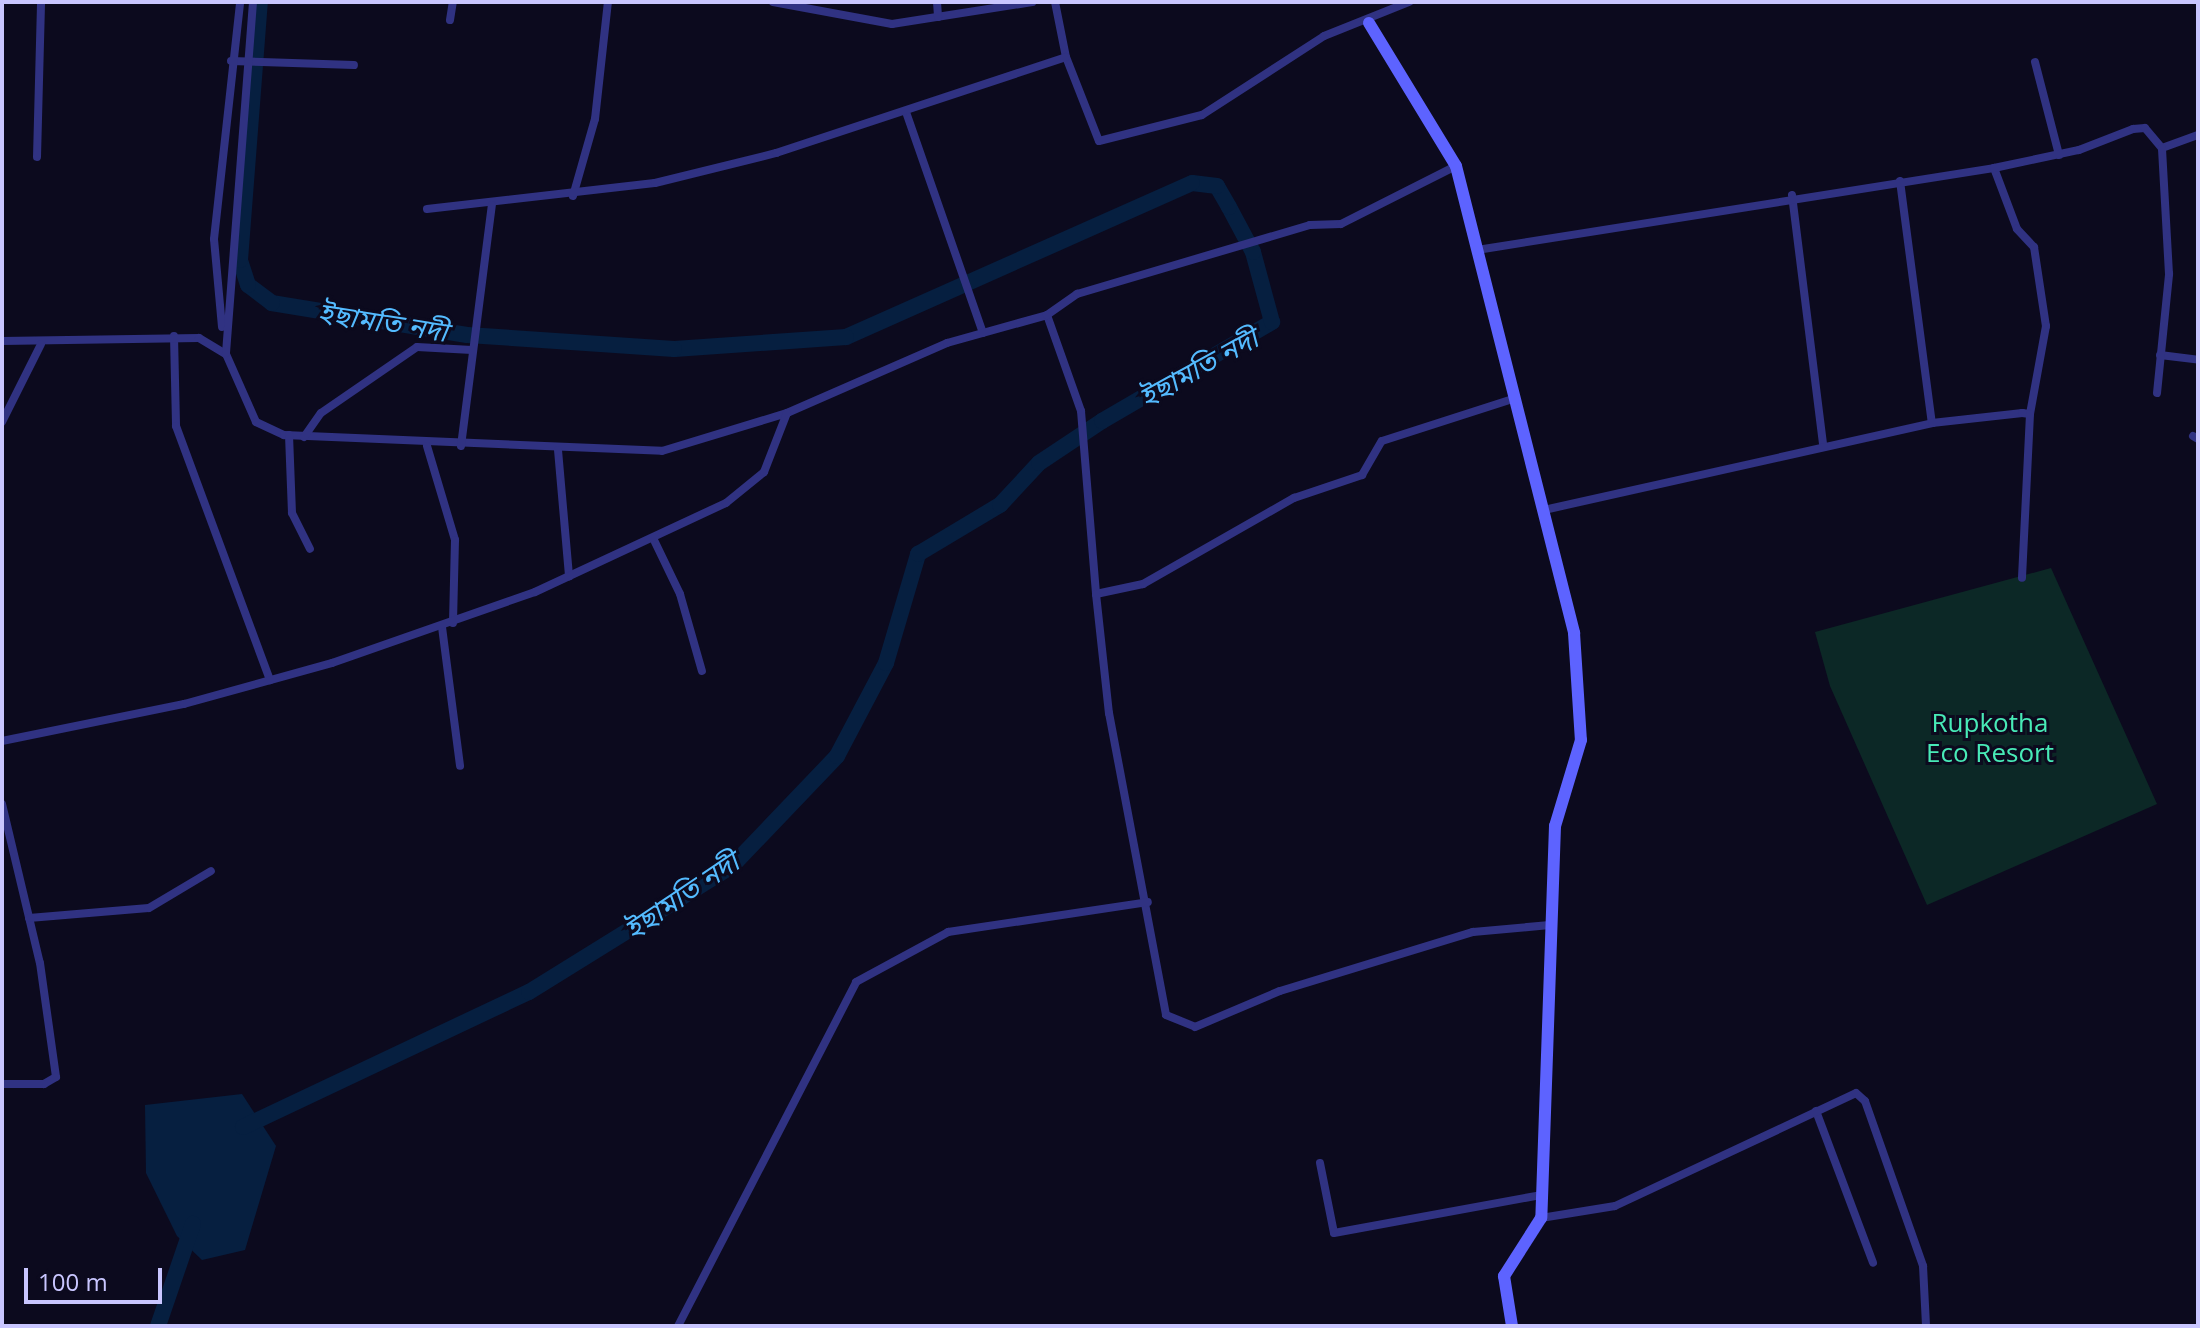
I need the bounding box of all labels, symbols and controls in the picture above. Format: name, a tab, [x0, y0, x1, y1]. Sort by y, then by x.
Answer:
water label: ইছামতি নদী	[316, 294, 450, 348]
water label: ইছামতি নদী	[1133, 321, 1263, 413]
park label: Rupkotha Eco Resort	[1926, 707, 2054, 768]
water label: ইছামতি নদী	[617, 844, 745, 946]
scale bar	[28, 1252, 166, 1302]
text: 100 m	[38, 1265, 108, 1298]

